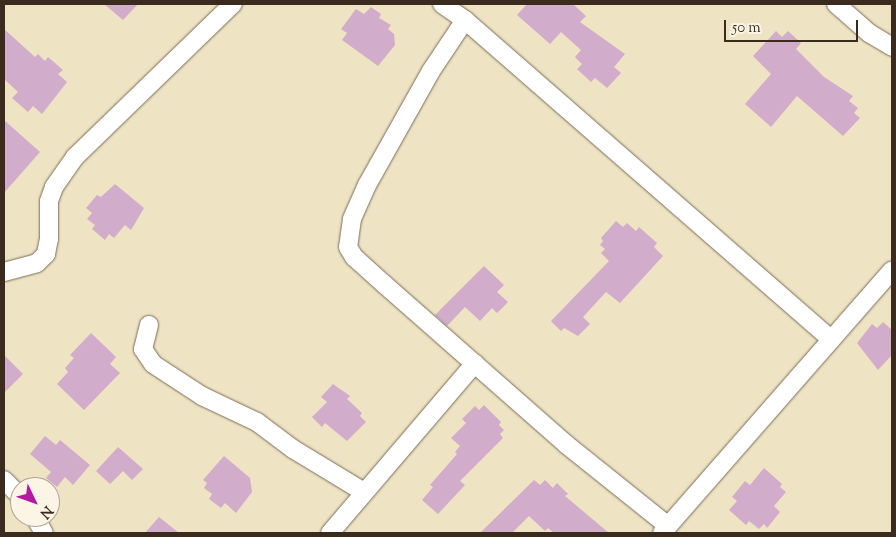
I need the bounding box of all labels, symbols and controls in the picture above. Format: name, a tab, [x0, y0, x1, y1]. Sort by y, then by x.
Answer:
scale bar	[726, 10, 860, 42]
text: 50 m	[732, 18, 761, 39]
north arrow	[10, 477, 60, 527]
text: N	[34, 501, 57, 522]

